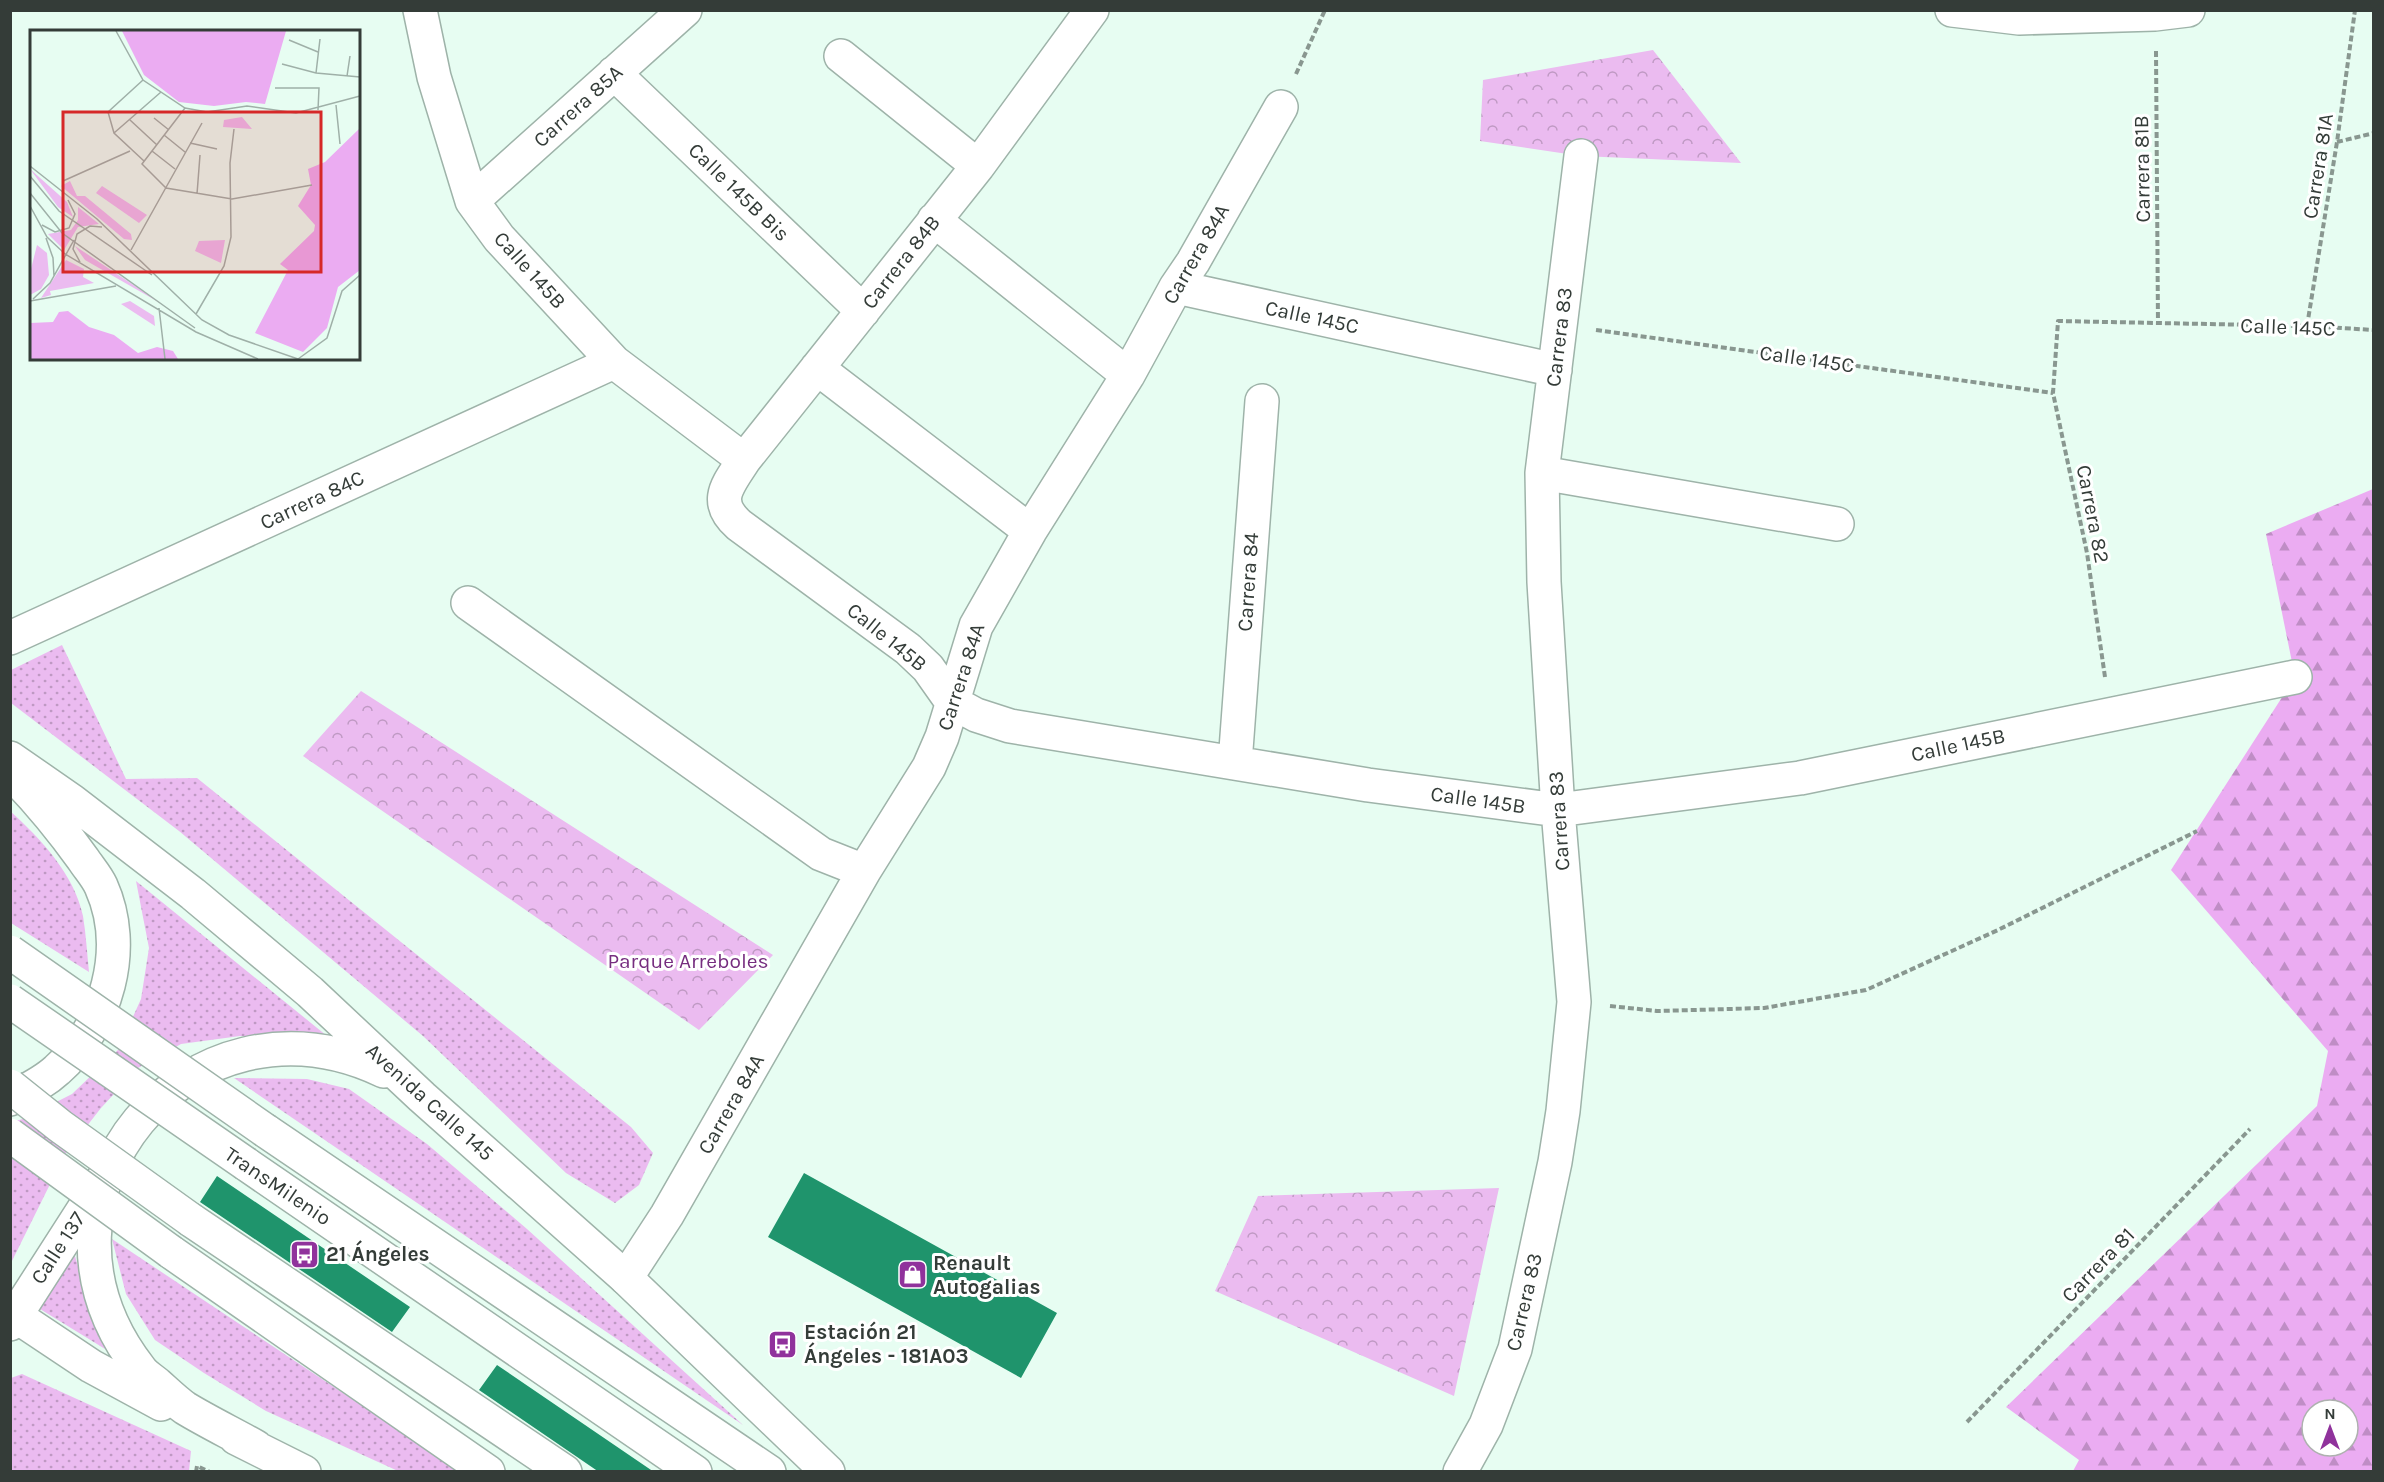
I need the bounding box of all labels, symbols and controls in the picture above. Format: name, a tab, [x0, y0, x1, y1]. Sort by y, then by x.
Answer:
inset map	[30, 30, 360, 360]
street label: Carrera 85A	[529, 60, 627, 152]
street label: Carrera 81A	[2298, 112, 2338, 220]
street label: Carrera 81B	[2129, 115, 2155, 223]
street label: Calle 145B Bis	[684, 138, 794, 246]
street label: Carrera 84A	[1158, 200, 1234, 308]
street label: Carrera 84B	[857, 210, 945, 314]
street label: Calle 145B	[489, 226, 571, 314]
street label: Carrera 83	[1541, 286, 1577, 388]
street label: Calle 145C	[1263, 295, 1361, 339]
street label: Calle 145C	[2240, 313, 2336, 341]
street label: Calle 145C	[1758, 340, 1856, 378]
street label: Carrera 82	[2072, 463, 2114, 565]
street label: Carrera 84C	[256, 465, 368, 535]
street label: Carrera 84	[1233, 531, 1263, 632]
street label: Calle 145B	[842, 598, 932, 676]
street label: Carrera 84A	[932, 620, 990, 734]
street label: Calle 145B	[1909, 723, 2007, 767]
street label: Carrera 83	[1544, 770, 1574, 872]
street label: Calle 145B	[1429, 781, 1527, 819]
park label: Parque Arreboles	[607, 949, 769, 973]
street label: Avenida Calle 145	[361, 1038, 499, 1166]
street label: Carrera 84A	[693, 1050, 769, 1158]
street label: TransMilenio	[220, 1142, 336, 1230]
street label: Calle 137	[26, 1207, 90, 1289]
street label: Carrera 81	[2057, 1223, 2139, 1307]
bus stop icon: 21 Ángeles	[289, 1238, 321, 1270]
place label: 21 Ángeles	[326, 1240, 430, 1266]
place label: Renault Autogalias	[933, 1251, 1041, 1299]
street label: Carrera 83	[1501, 1251, 1547, 1353]
shop icon: Renault Autogalias	[896, 1259, 928, 1291]
place label: Estación 21 Ángeles - 181A03	[804, 1320, 969, 1368]
bus stop icon: Estación 21 Ángeles - 181A03	[767, 1328, 799, 1360]
north arrow	[2300, 1398, 2360, 1458]
text: N	[2324, 1404, 2336, 1423]

